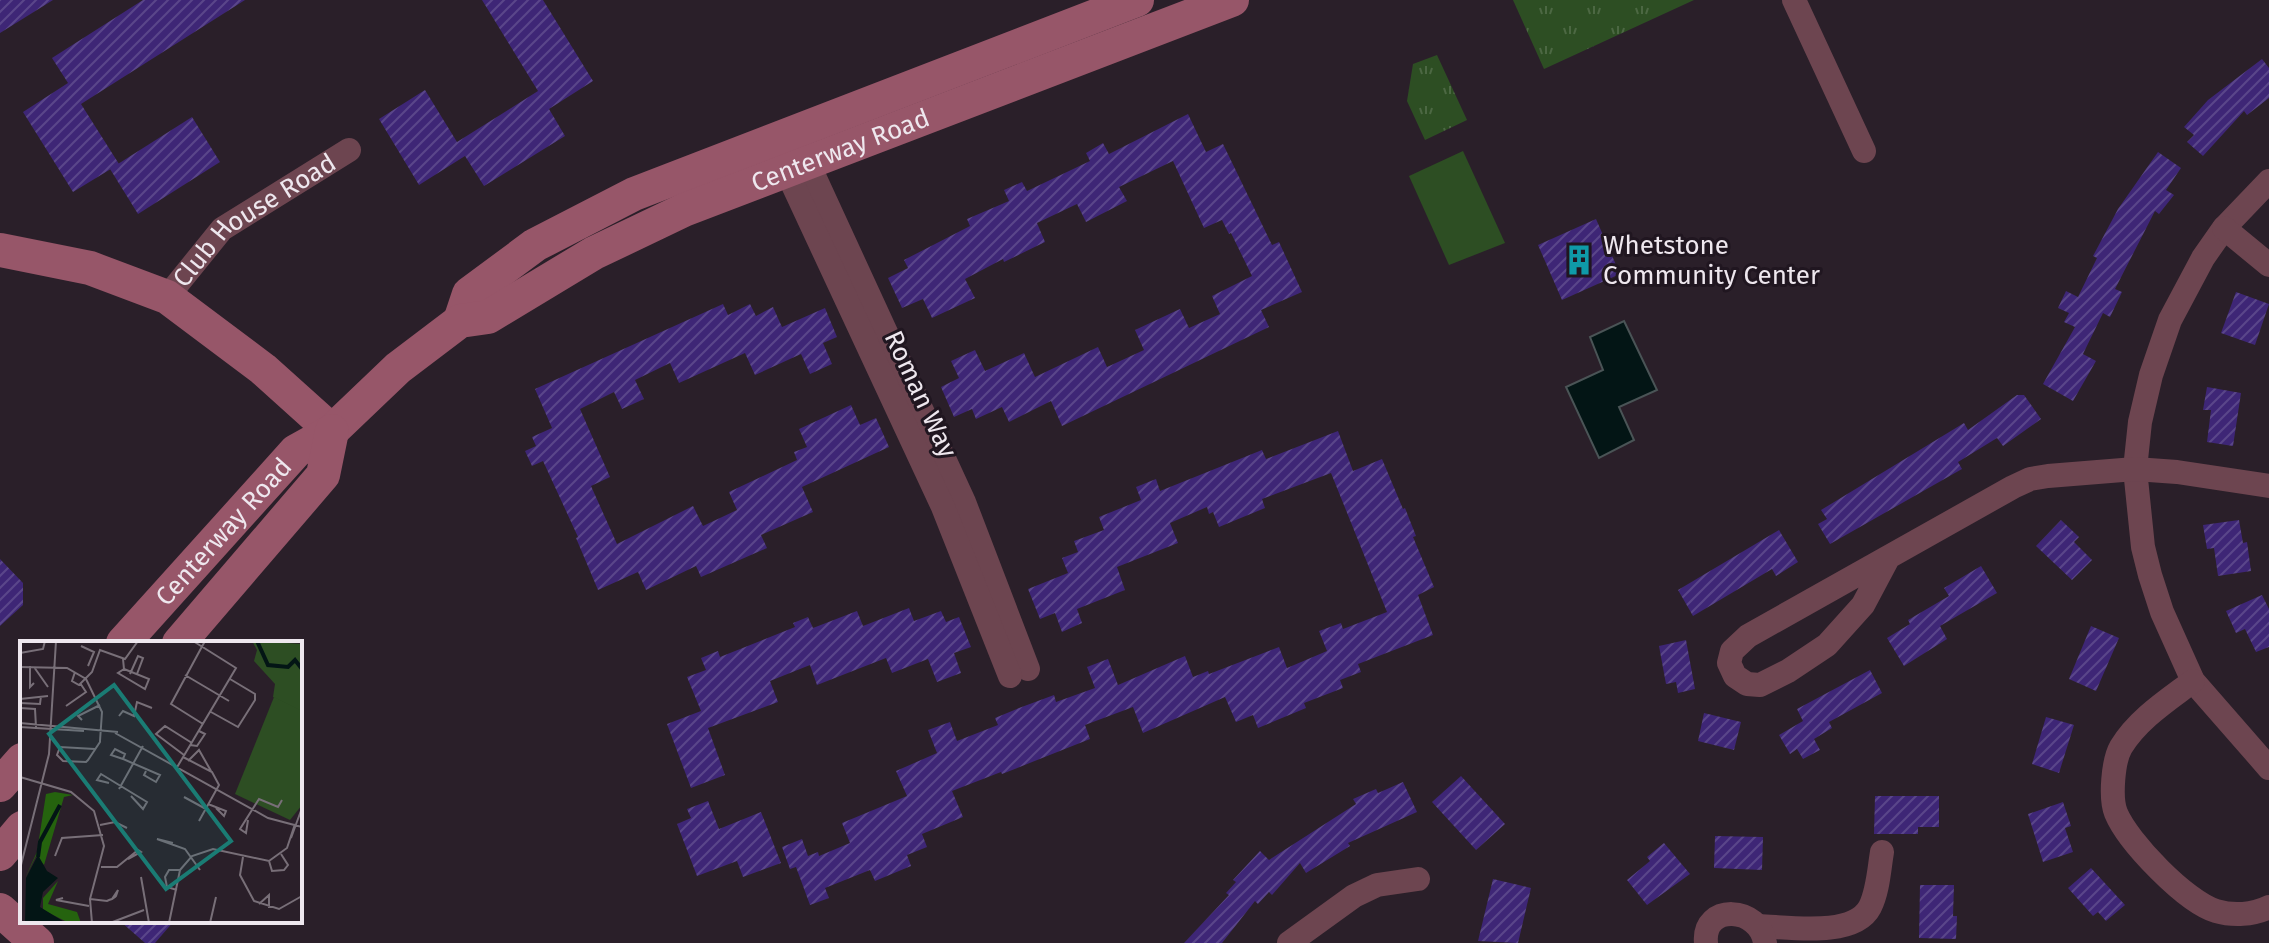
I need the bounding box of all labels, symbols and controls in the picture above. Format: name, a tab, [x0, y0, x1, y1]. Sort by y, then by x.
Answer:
street label: Centerway Road	[747, 102, 934, 199]
street label: Club House Road	[166, 147, 342, 293]
place label: Whetstone Community Center	[1603, 230, 1820, 291]
building icon: Whetstone Community Center	[1562, 243, 1596, 277]
street label: Roman Way	[878, 326, 963, 463]
street label: Centerway Road	[149, 452, 298, 612]
inset map	[20, 641, 302, 923]

